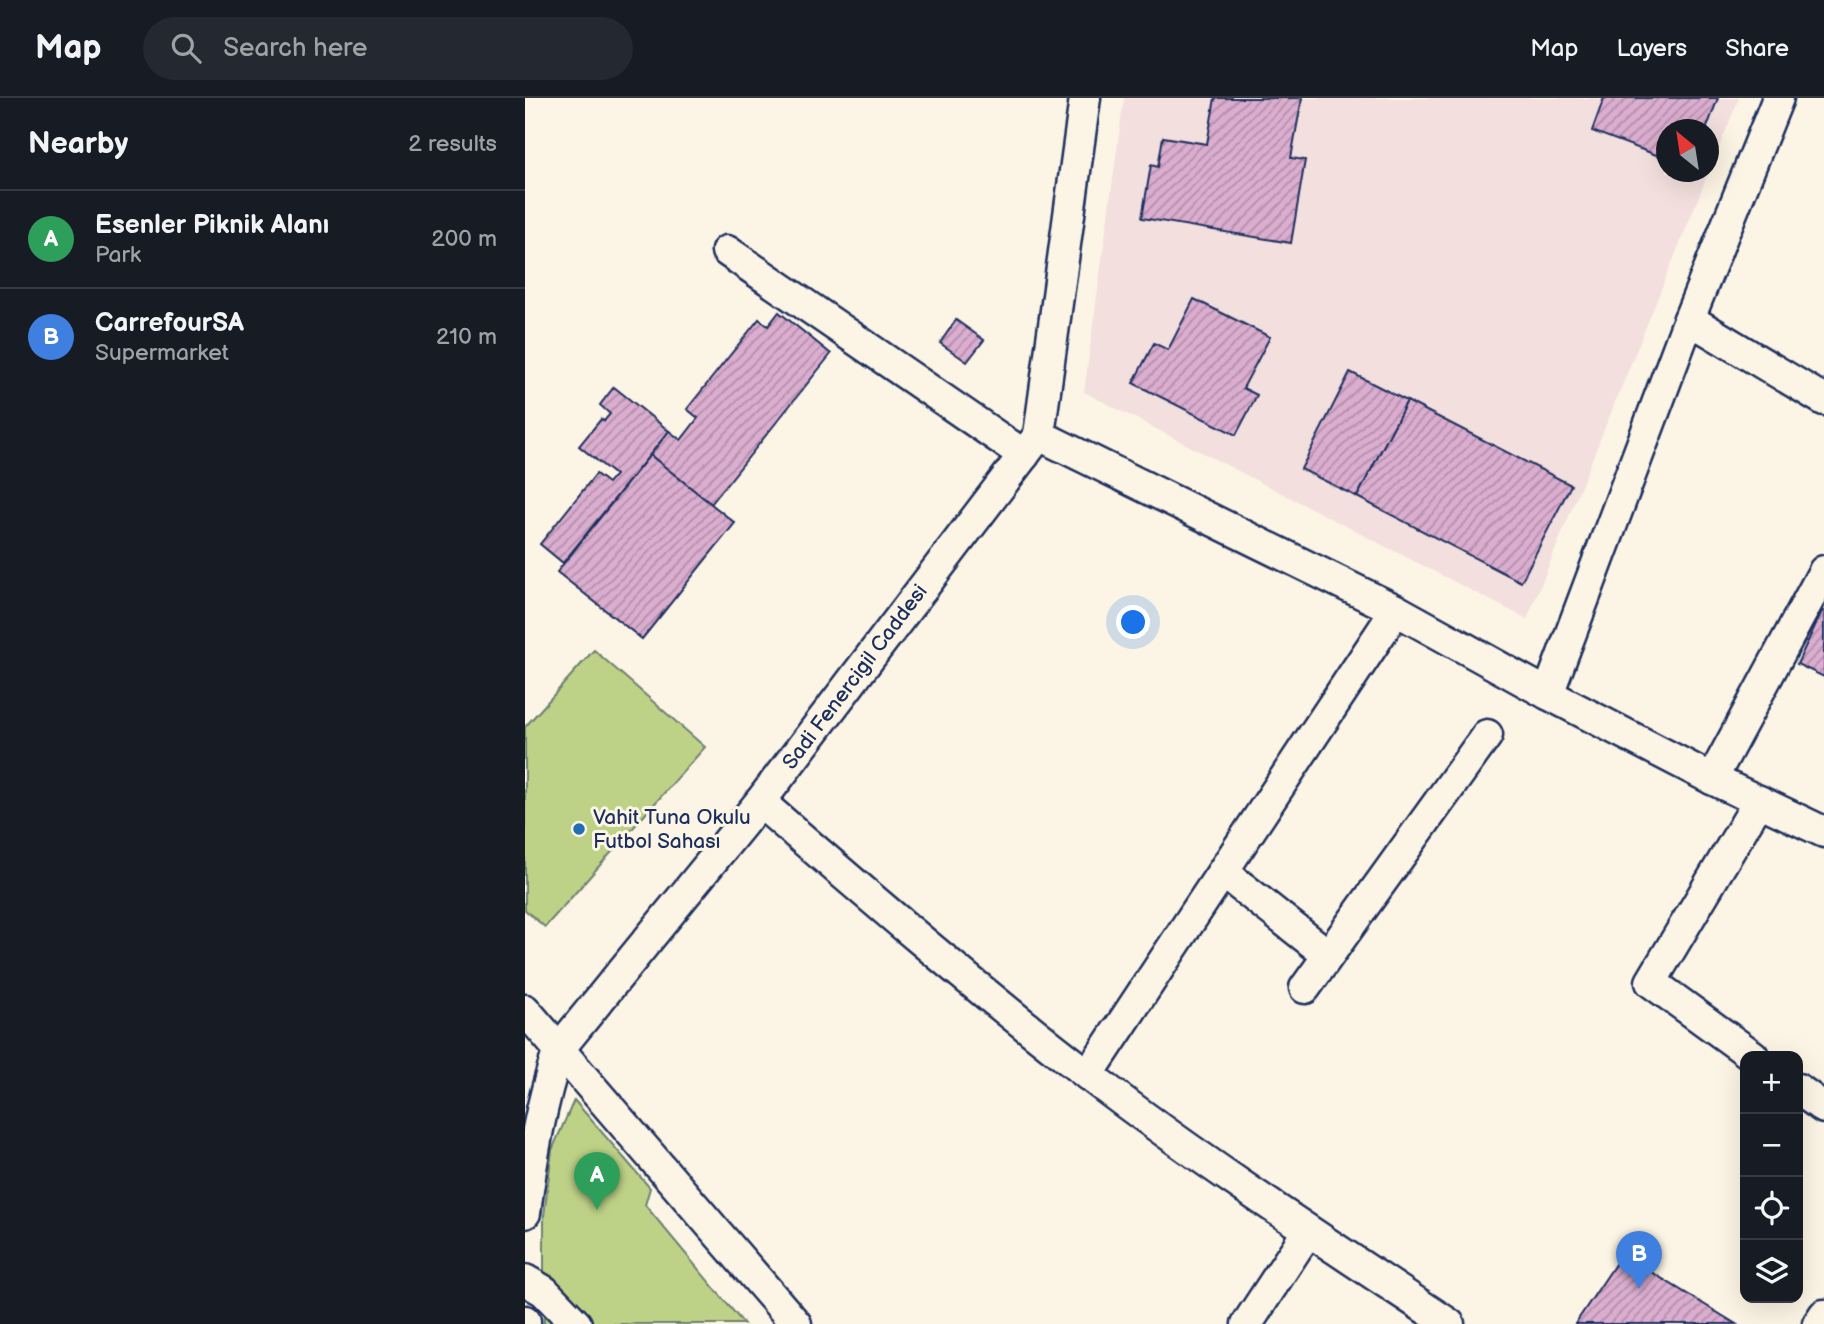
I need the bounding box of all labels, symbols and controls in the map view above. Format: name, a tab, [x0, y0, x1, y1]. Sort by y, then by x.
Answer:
search box	[143, 17, 633, 80]
text: Map	[35, 28, 101, 68]
icon: search	[167, 29, 205, 67]
text: Search here	[223, 33, 367, 64]
text: Map	[1530, 34, 1578, 63]
text: Layers	[1616, 34, 1687, 63]
text: Share	[1725, 34, 1789, 63]
north arrow	[1656, 119, 1719, 182]
text: Nearby	[28, 126, 128, 162]
text: 2 results	[408, 130, 497, 158]
text: Esenler Piknik Alanı	[95, 210, 329, 241]
text: A	[44, 225, 58, 253]
text: 200 m	[431, 225, 497, 253]
text: Park	[95, 241, 141, 269]
text: CarrefourSA	[95, 308, 244, 339]
text: B	[43, 323, 59, 351]
text: 210 m	[436, 323, 497, 351]
text: Supermarket	[95, 339, 229, 367]
street label: Sadi Fenercigil Caddesi	[777, 580, 933, 774]
your location	[1116, 605, 1150, 639]
place label: Vahit Tuna Okulu Futbol Sahası	[593, 805, 751, 854]
marker: Vahit Tuna Okulu Futbol Sahası	[571, 821, 587, 837]
map controls	[1740, 1051, 1803, 1303]
button: +	[1740, 1051, 1803, 1114]
button: −	[1740, 1114, 1803, 1177]
pin: A	[574, 1152, 620, 1210]
button: locate	[1740, 1177, 1803, 1240]
pin: B	[1616, 1231, 1662, 1289]
button: layers	[1740, 1240, 1803, 1303]

